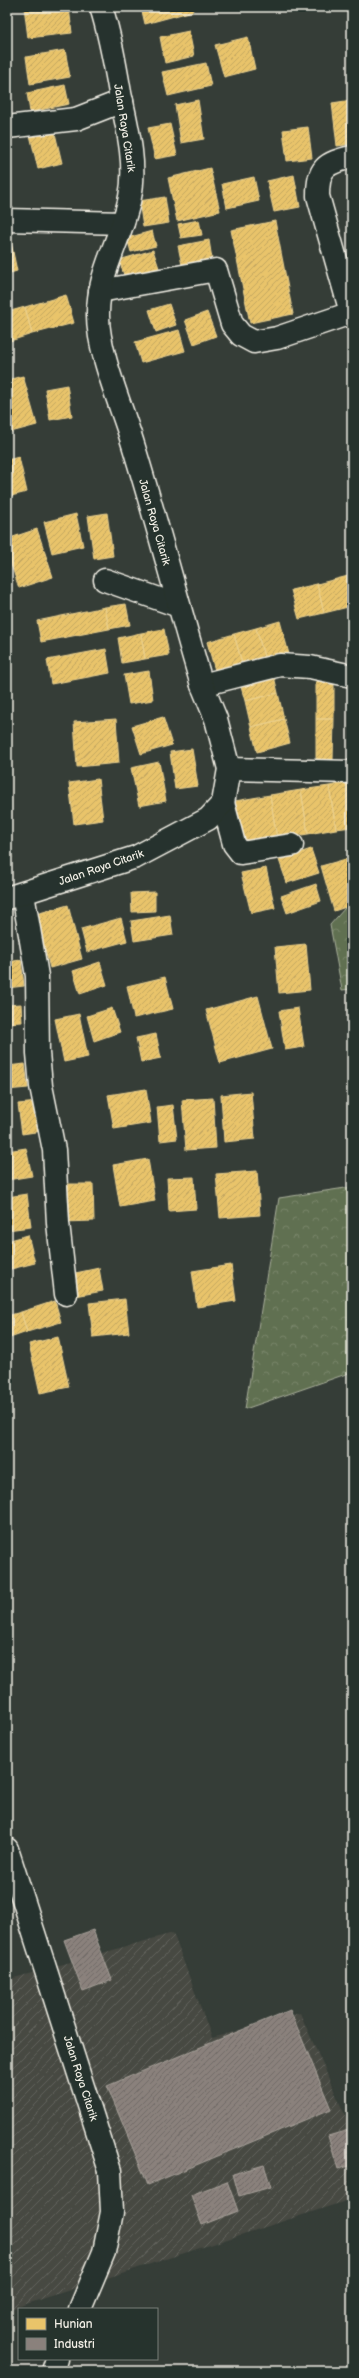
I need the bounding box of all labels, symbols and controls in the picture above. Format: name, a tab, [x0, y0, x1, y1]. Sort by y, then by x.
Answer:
street label: Jalan Raya Citarik	[111, 83, 138, 174]
street label: Jalan Raya Citarik	[136, 478, 173, 567]
street label: Jalan Raya Citarik	[57, 847, 146, 888]
street label: Jalan Raya Citarik	[61, 2034, 101, 2123]
legend	[18, 2308, 158, 2360]
text: Hunian	[54, 2317, 93, 2332]
text: Industri	[54, 2337, 95, 2352]

